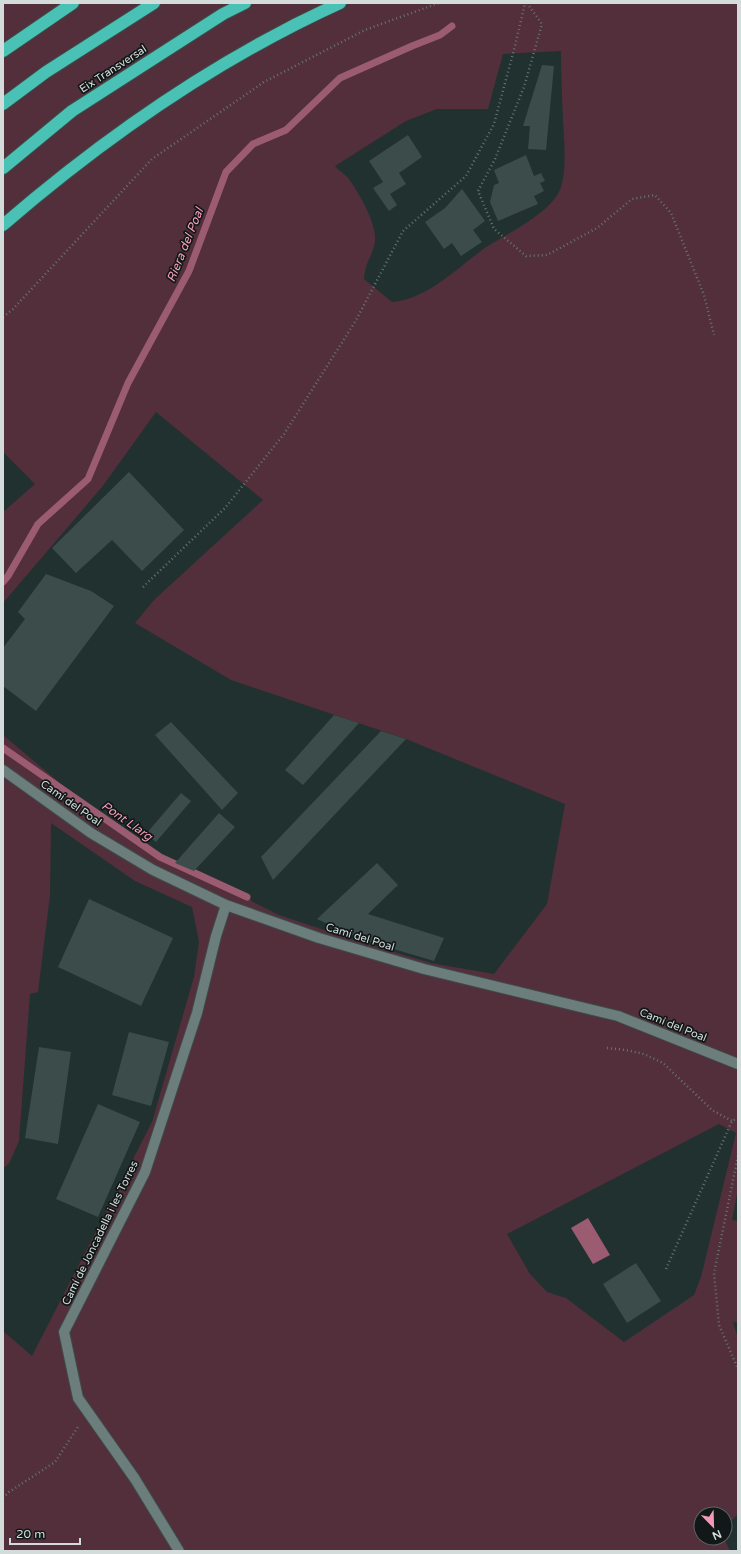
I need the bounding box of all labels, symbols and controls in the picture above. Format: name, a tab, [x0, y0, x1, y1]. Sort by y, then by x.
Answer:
street label: Eix Transversal	[77, 42, 149, 96]
water label: Riera del Poal	[164, 204, 207, 284]
street label: Camí del Poal	[38, 777, 104, 829]
water label: Pont Llarg	[99, 798, 156, 844]
street label: Camí del Poal	[324, 920, 396, 954]
street label: Camí del Poal	[638, 1006, 708, 1044]
street label: Camí de Joncadella i les Torres	[59, 1159, 141, 1307]
north arrow	[693, 1506, 733, 1546]
scale bar	[10, 1520, 80, 1546]
text: 20 m	[16, 1527, 45, 1541]
text: N	[710, 1527, 723, 1542]

